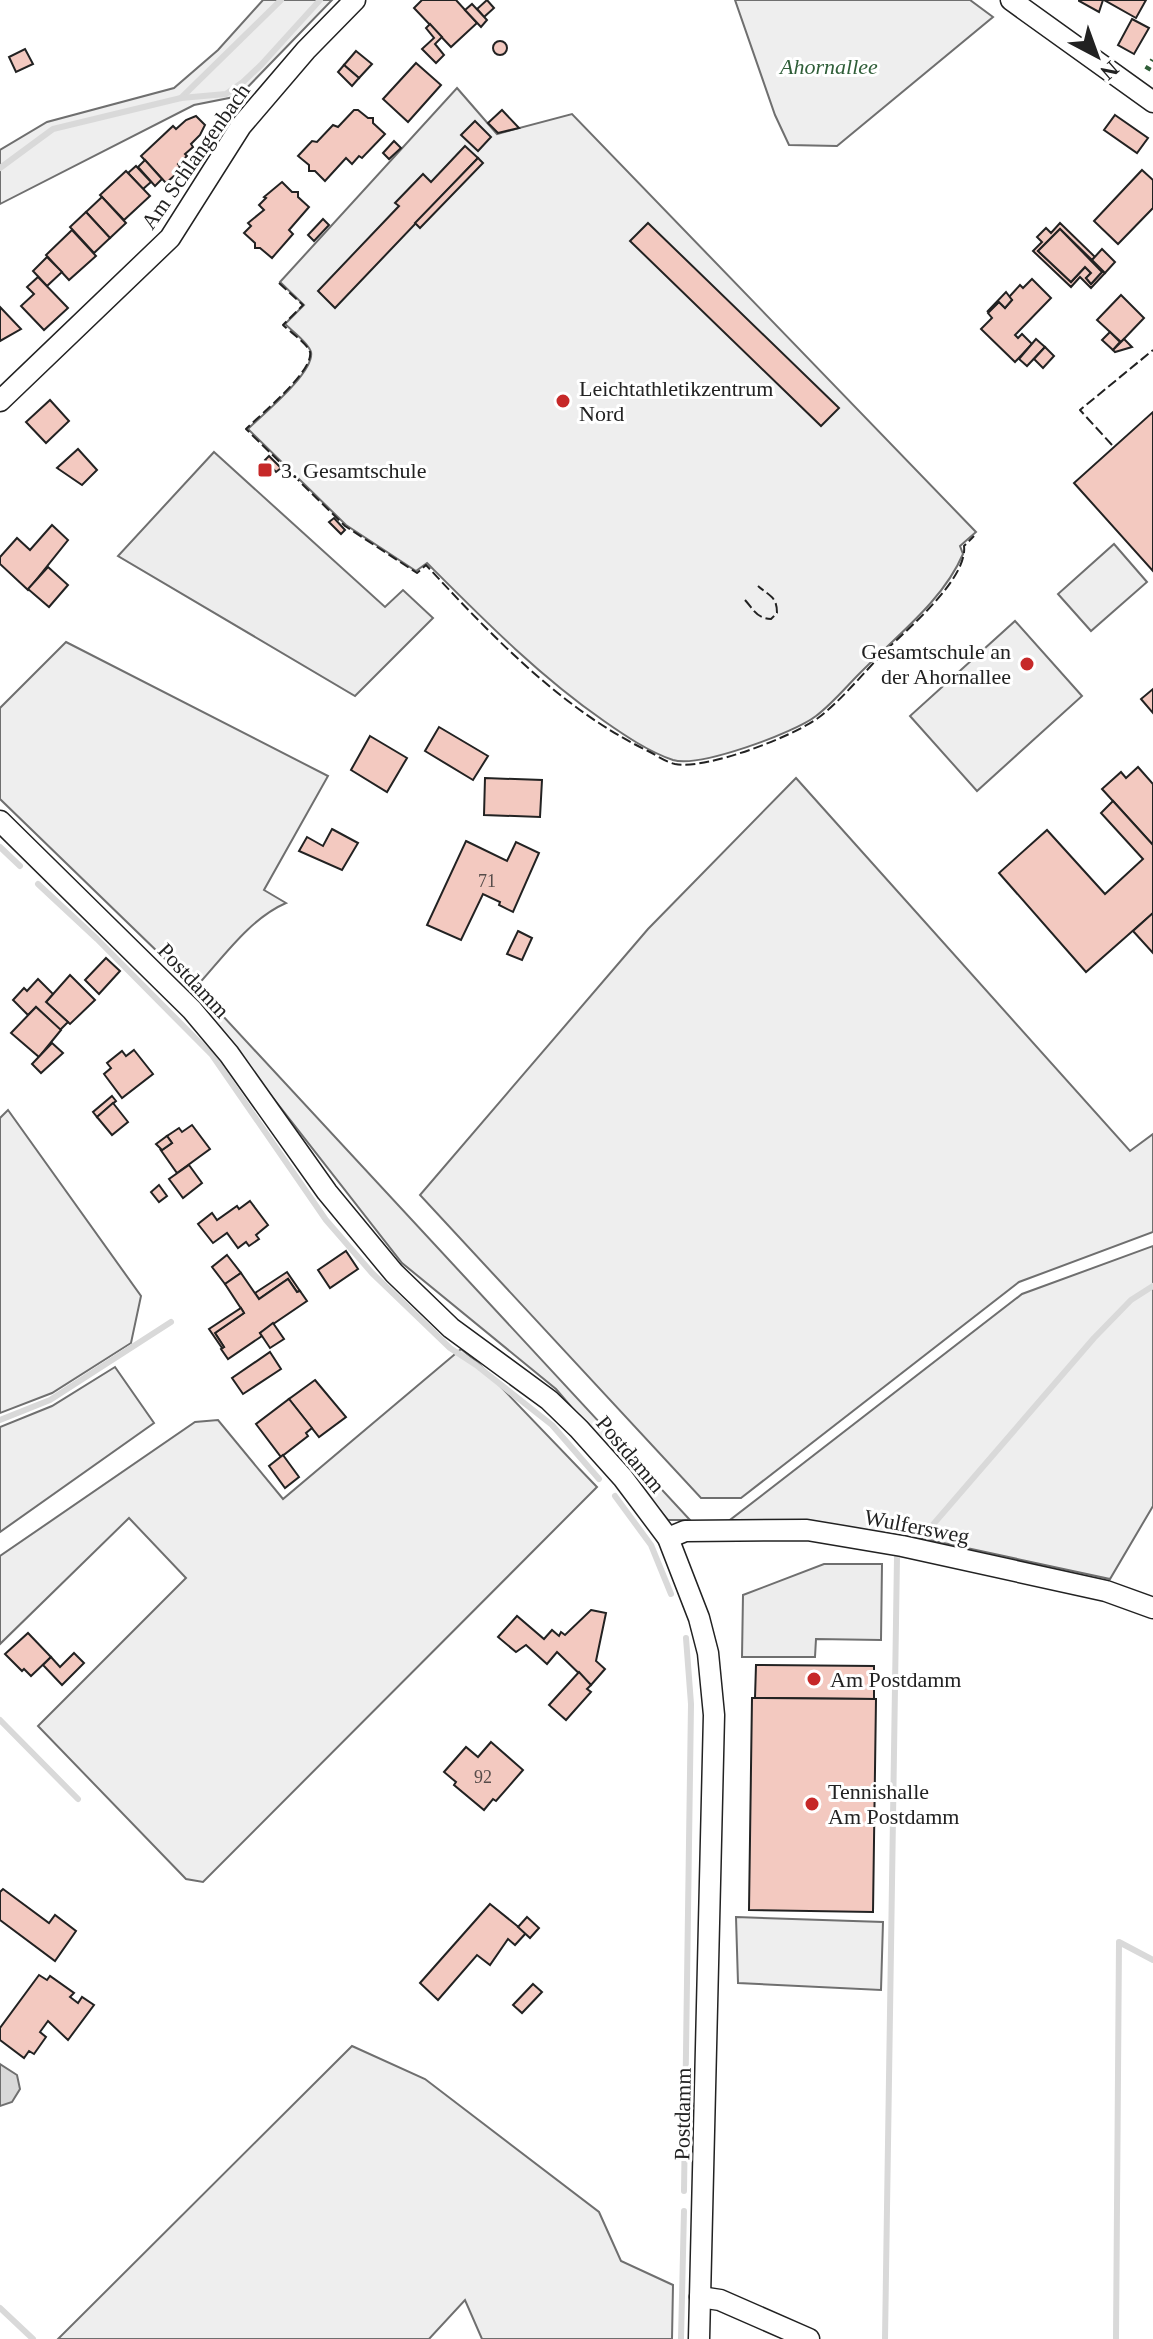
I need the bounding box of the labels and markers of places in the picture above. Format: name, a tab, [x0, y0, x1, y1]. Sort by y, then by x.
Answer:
place label: Leichtathletikzentrum Nord	[579, 376, 773, 426]
marker: Leichtathletikzentrum Nord	[554, 392, 572, 410]
place label: 3. Gesamtschule	[281, 458, 426, 483]
marker: 3. Gesamtschule	[256, 461, 274, 479]
place label: Gesamtschule an der Ahornallee	[861, 639, 1011, 689]
marker: Gesamtschule an der Ahornallee	[1018, 655, 1036, 673]
place label: Am Postdamm	[830, 1667, 961, 1692]
marker: Am Postdamm	[805, 1670, 823, 1688]
place label: Tennishalle Am Postdamm	[828, 1779, 959, 1829]
marker: Tennishalle Am Postdamm	[803, 1795, 821, 1813]

